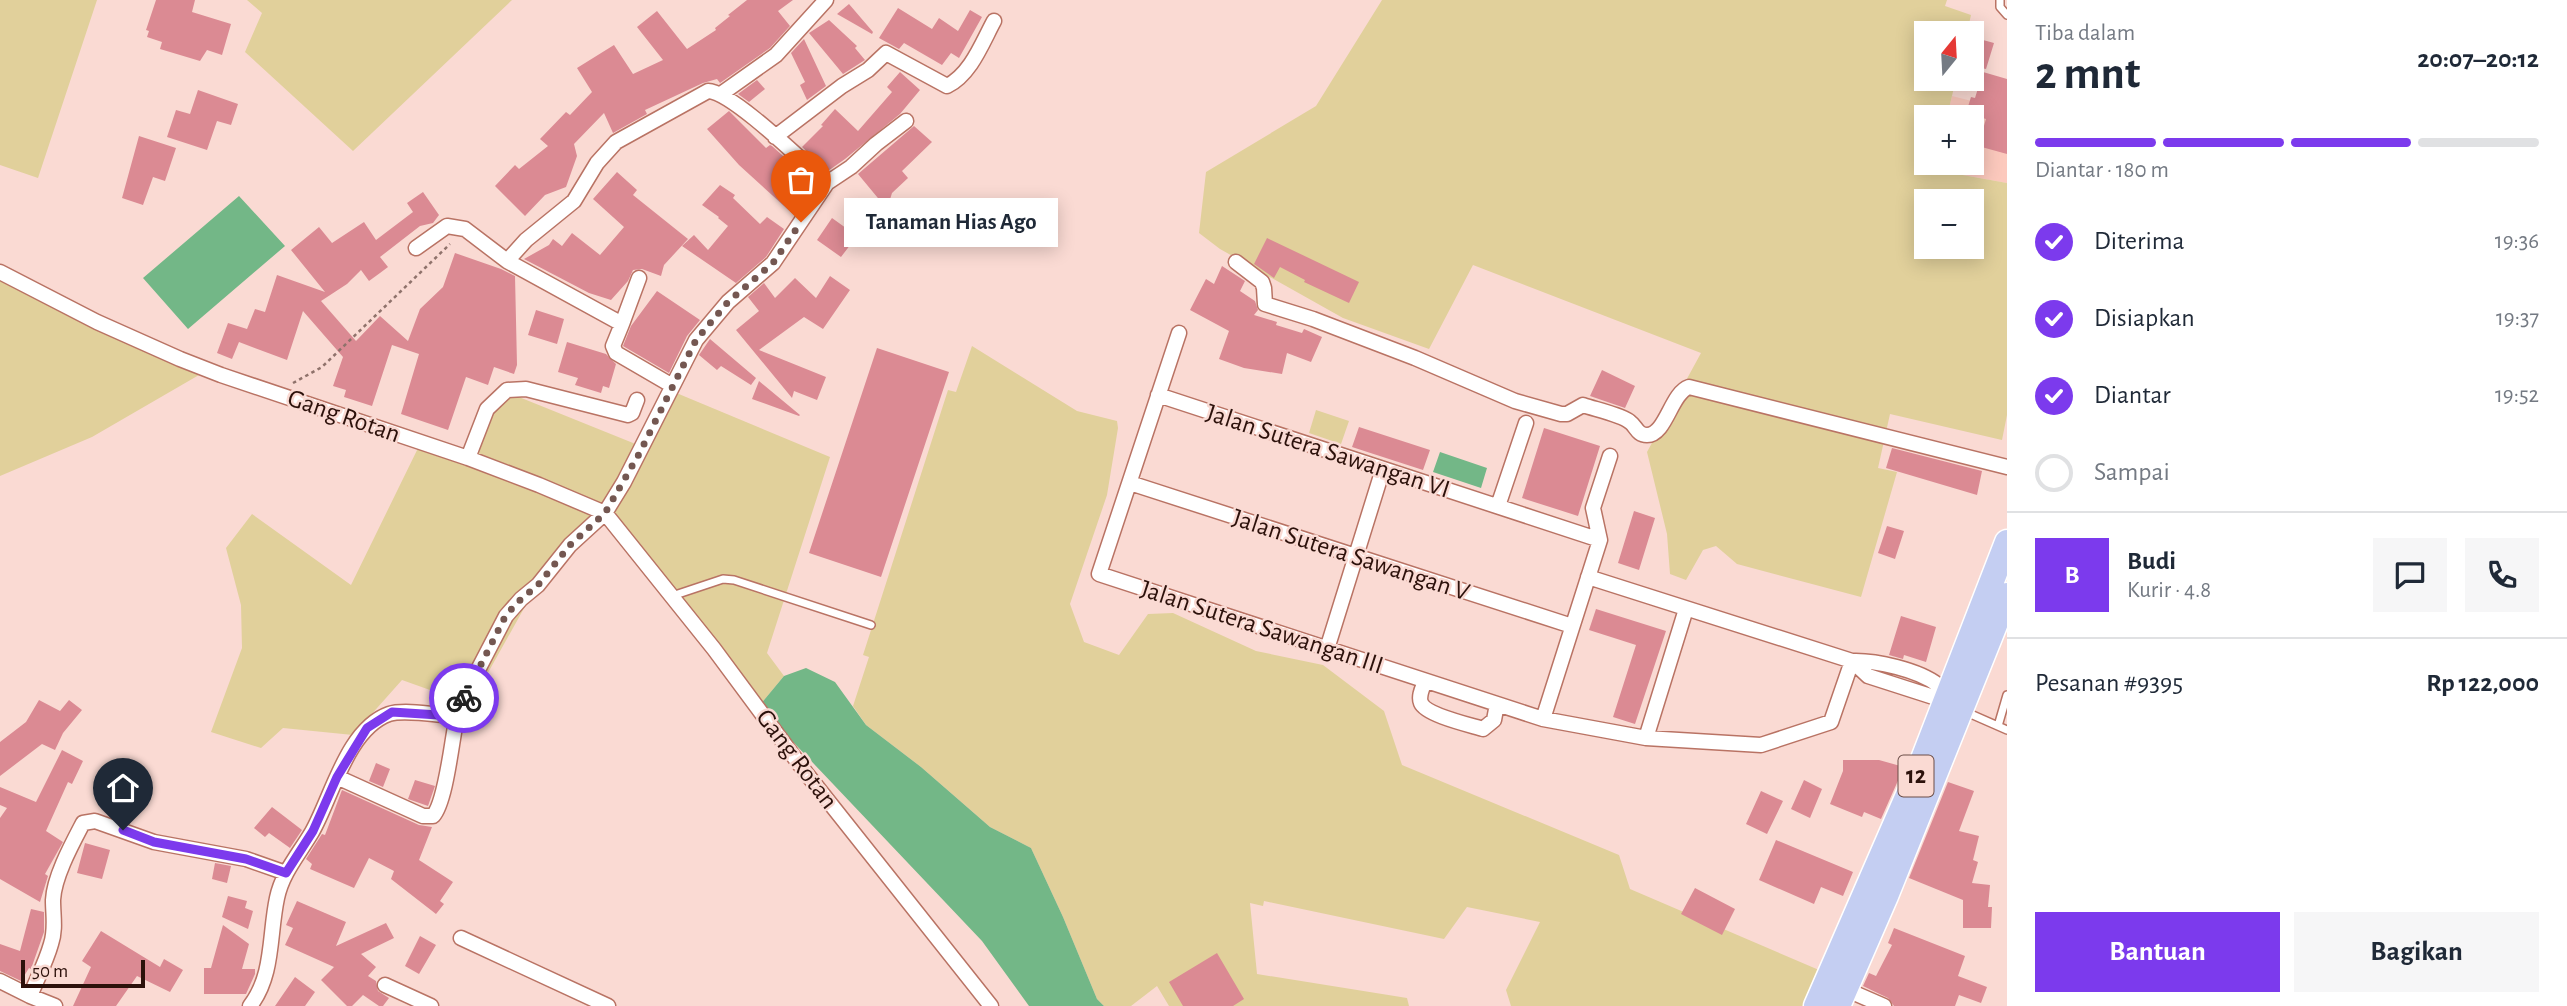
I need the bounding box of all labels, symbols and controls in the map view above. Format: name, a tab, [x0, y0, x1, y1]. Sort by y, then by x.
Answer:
north arrow	[1914, 21, 1984, 91]
map controls	[1914, 21, 1984, 259]
text: Tiba dalam	[2035, 22, 2135, 45]
text: 20:07–20:12	[2417, 46, 2539, 72]
text: 2 mnt	[2035, 51, 2140, 97]
button: +	[1914, 105, 1984, 175]
pin	[771, 150, 831, 222]
text: Diantar · 180 m	[2035, 159, 2169, 182]
icon: bag	[782, 161, 820, 199]
button: −	[1914, 189, 1984, 259]
callout: Tanaman Hias Ago	[843, 198, 1056, 246]
text: Tanaman Hias Ago	[865, 211, 1037, 234]
icon: check	[2035, 223, 2073, 261]
text: Diterima	[2094, 228, 2185, 254]
text: 19:36	[2495, 230, 2539, 253]
icon: check	[2035, 300, 2073, 338]
text: Disiapkan	[2094, 305, 2195, 331]
text: 19:37	[2496, 307, 2539, 330]
icon: check	[2035, 377, 2073, 415]
text: Diantar	[2094, 382, 2171, 408]
text: 19:52	[2495, 384, 2539, 407]
street label: Gang Rotan	[284, 385, 404, 447]
street label: Jalan Sutera Sawangan VI	[1203, 399, 1453, 503]
text: Sampai	[2094, 459, 2170, 485]
street label: Jalan Sutera Sawangan V	[1229, 504, 1473, 606]
button: chat	[2373, 538, 2447, 612]
button: phone	[2465, 538, 2539, 612]
text: Budi	[2127, 548, 2176, 574]
text: B	[2064, 562, 2080, 588]
street label: Jalan Sutera Sawangan III	[1137, 575, 1387, 679]
text: Kurir · 4.8	[2127, 579, 2211, 602]
courier	[429, 663, 499, 733]
text: Pesanan #9395	[2035, 670, 2183, 696]
text: Rp 122,000	[2426, 670, 2539, 696]
icon: bike	[445, 679, 483, 717]
street label: Gang Rotan	[751, 704, 843, 814]
road number: 12	[1898, 756, 1934, 796]
pin	[93, 758, 153, 830]
icon: home	[104, 769, 142, 807]
button: Bantuan	[2035, 912, 2280, 992]
button: Bagikan	[2294, 912, 2539, 992]
scale bar	[21, 957, 145, 989]
text: 50 m	[32, 962, 68, 981]

